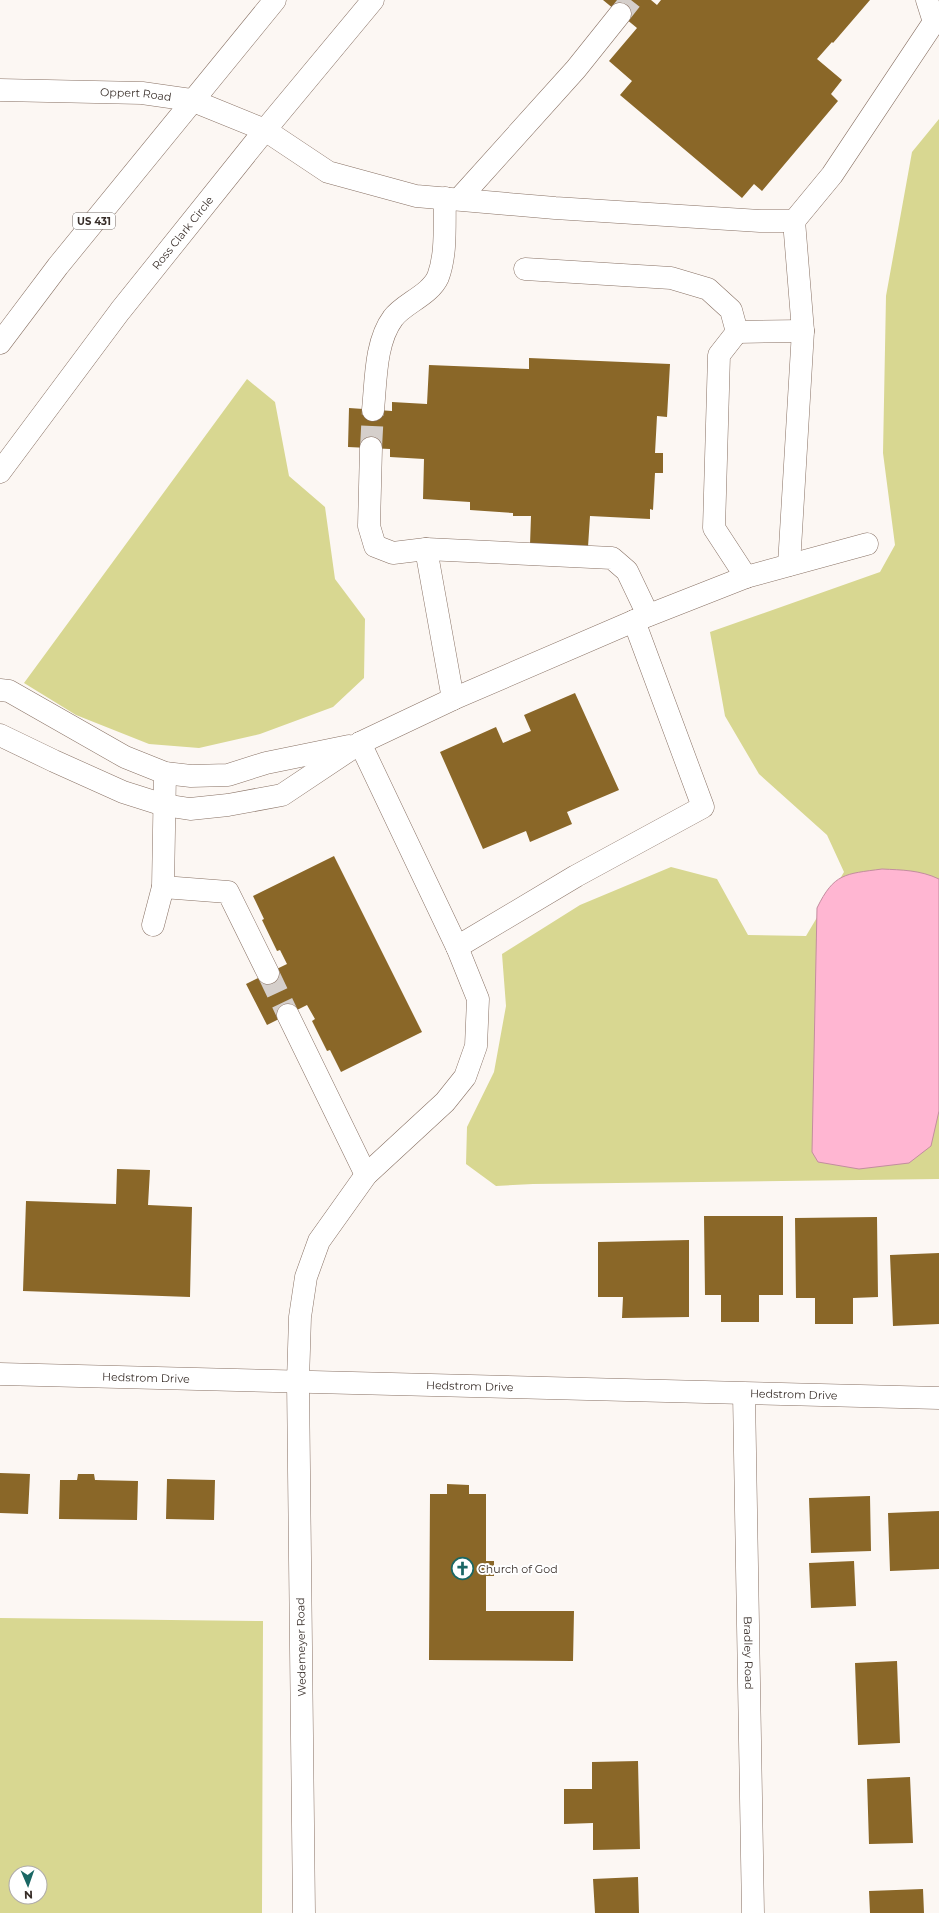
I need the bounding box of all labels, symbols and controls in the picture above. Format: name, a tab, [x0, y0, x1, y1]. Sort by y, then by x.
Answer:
street label: Oppert Road	[100, 85, 172, 104]
street label: Ross Clark Circle	[149, 193, 217, 272]
road number: US 431	[73, 213, 115, 229]
street label: Hedstrom Drive	[102, 1370, 190, 1386]
street label: Hedstrom Drive	[426, 1378, 514, 1394]
street label: Hedstrom Drive	[750, 1386, 838, 1402]
church icon: Church of God	[449, 1556, 475, 1582]
place label: Church of God	[478, 1562, 558, 1576]
street label: Wedemeyer Road	[293, 1597, 309, 1697]
street label: Bradley Road	[741, 1616, 756, 1690]
north arrow	[8, 1865, 48, 1905]
text: N	[24, 1888, 33, 1902]

